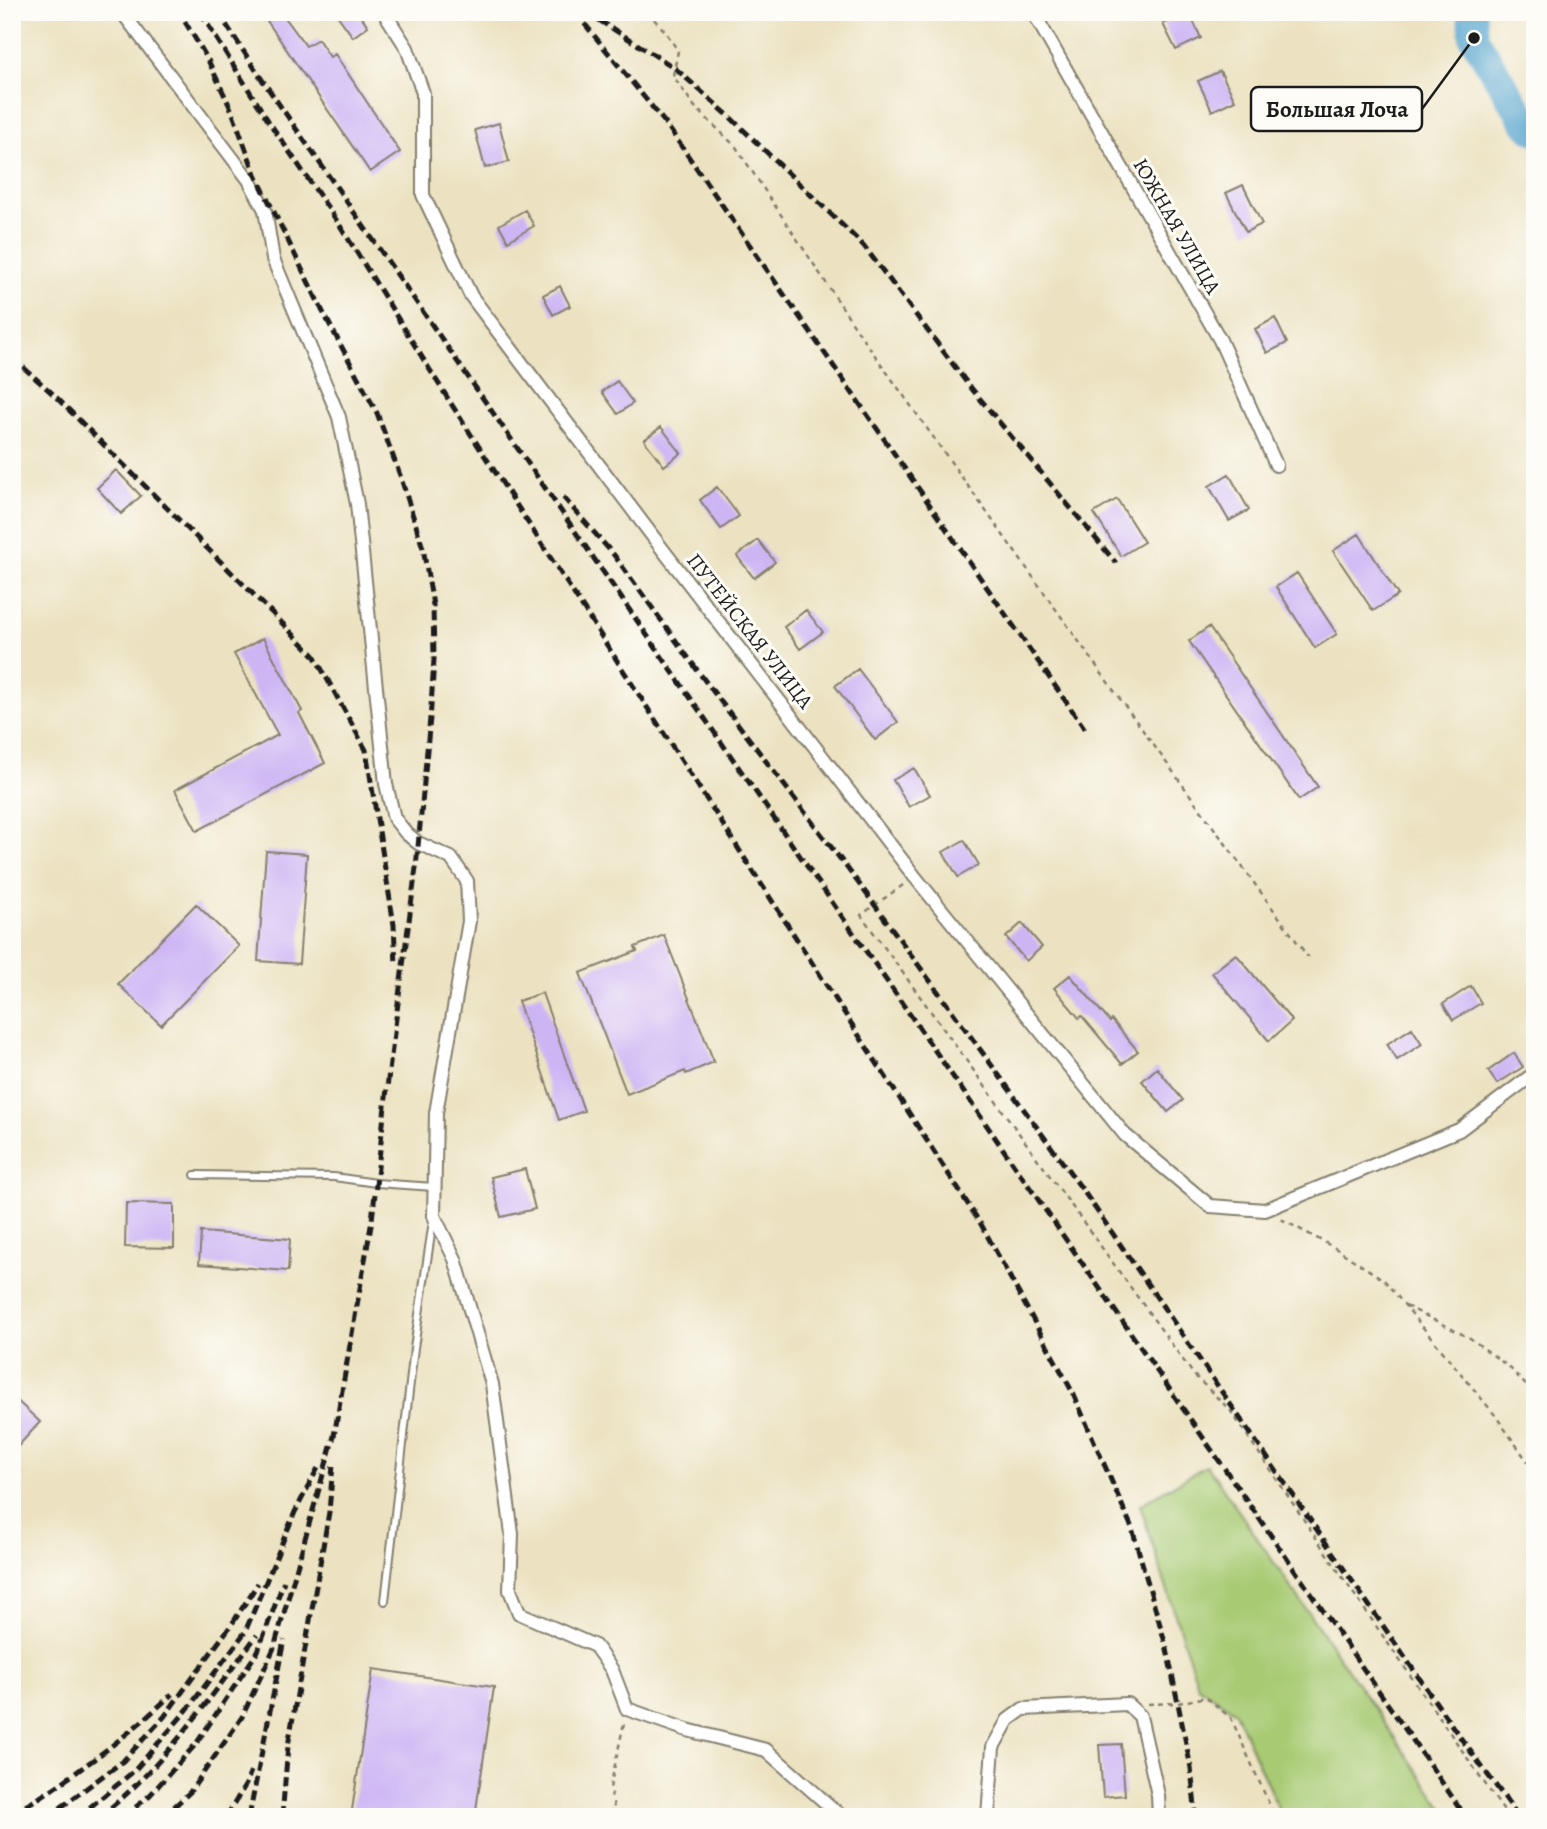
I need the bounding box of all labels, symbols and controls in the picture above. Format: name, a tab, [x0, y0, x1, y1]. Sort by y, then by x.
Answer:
callout: Большая Лоча	[1251, 87, 1422, 131]
text: Большая Лоча	[1265, 94, 1409, 125]
street label: ЮЖНАЯ УЛИЦА	[1127, 153, 1228, 300]
street label: ПУТЕЙСКАЯ УЛИЦА	[680, 547, 820, 715]

